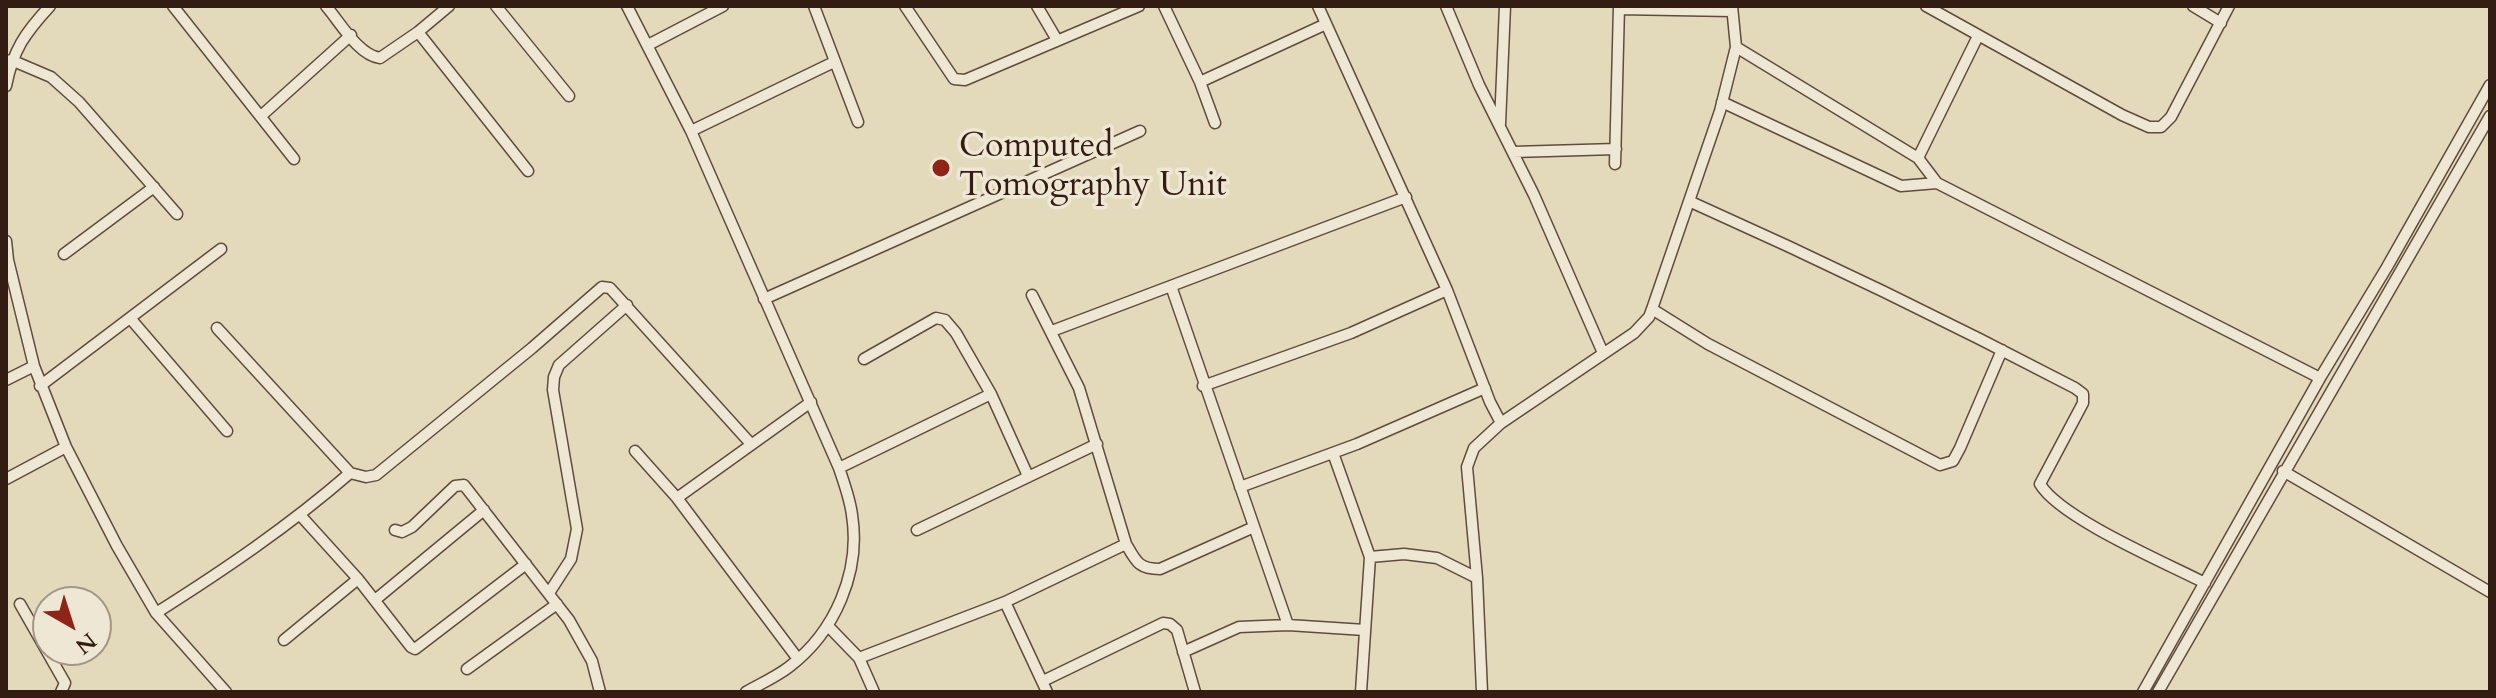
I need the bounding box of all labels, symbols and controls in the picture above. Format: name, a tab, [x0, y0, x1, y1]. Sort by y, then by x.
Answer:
place label: Computed Tomography Unit	[959, 128, 1227, 208]
marker: Computed Tomography Unit	[930, 157, 952, 179]
north arrow	[32, 586, 112, 666]
text: N	[69, 625, 103, 661]

